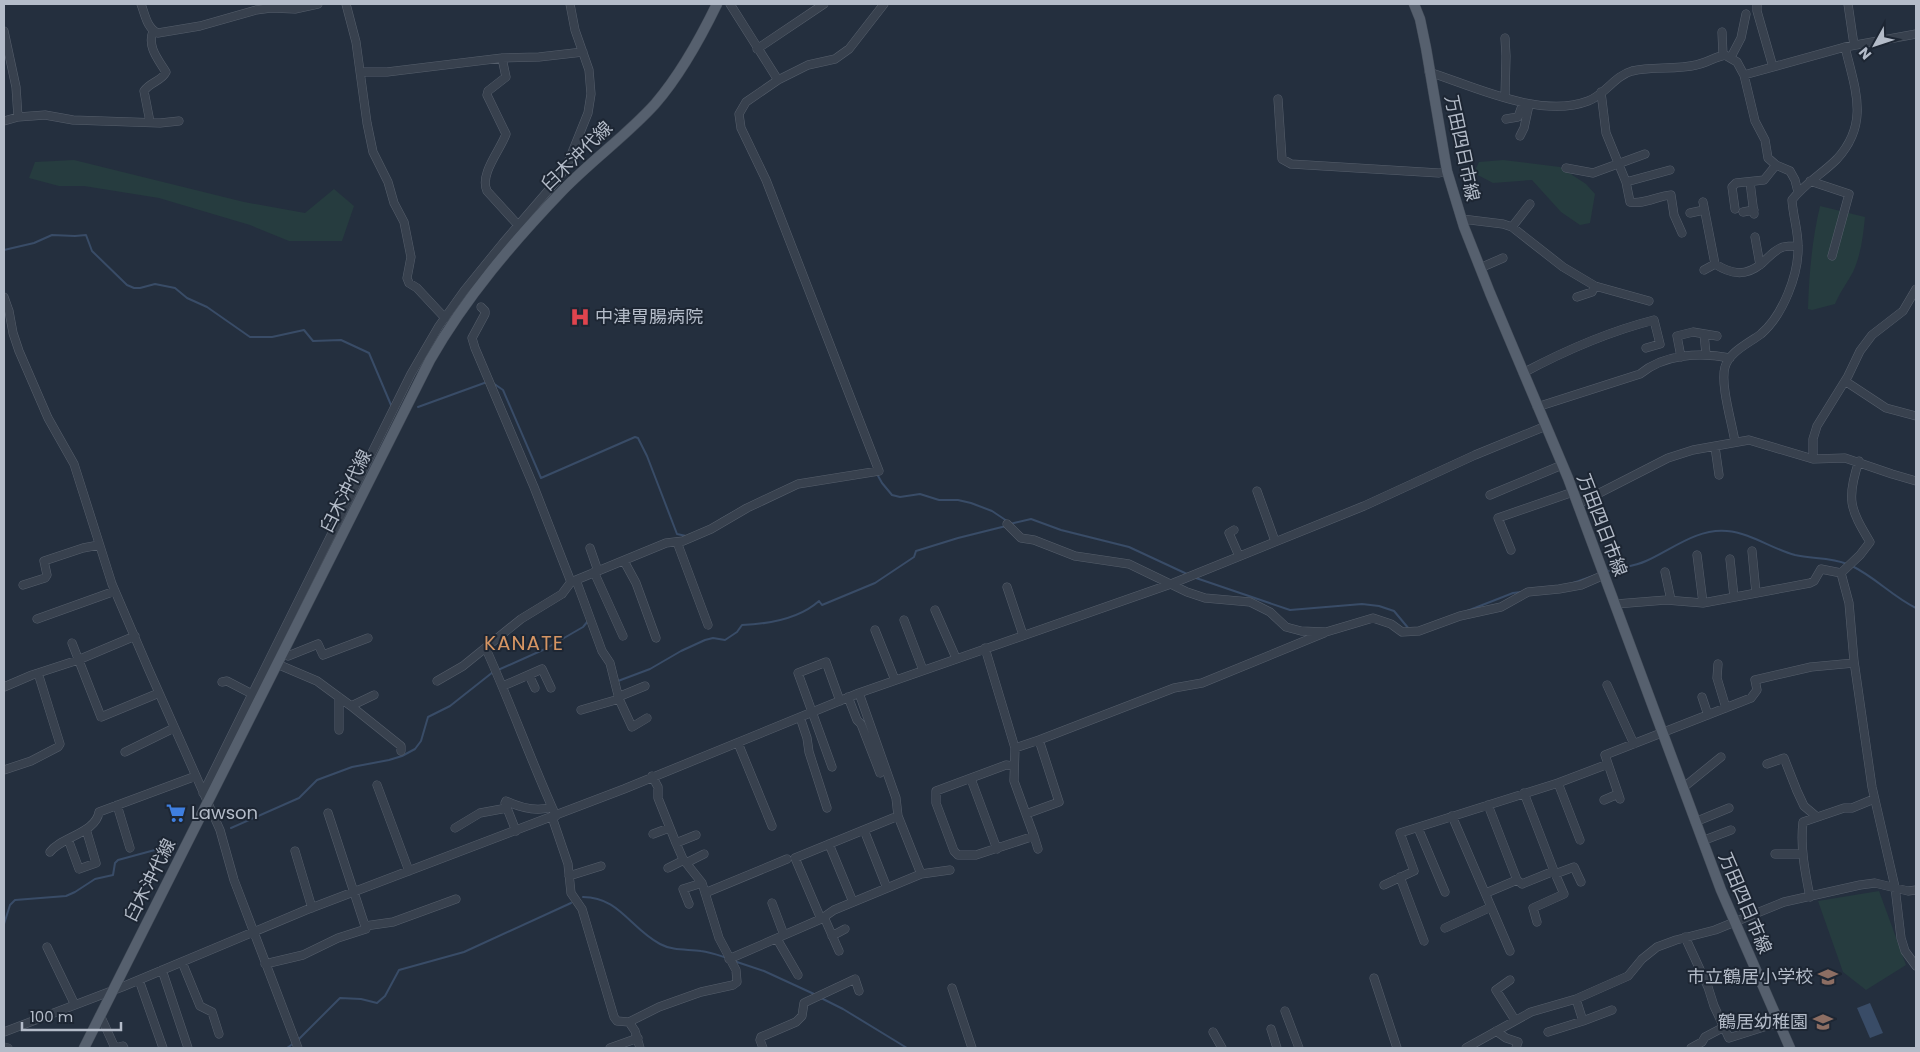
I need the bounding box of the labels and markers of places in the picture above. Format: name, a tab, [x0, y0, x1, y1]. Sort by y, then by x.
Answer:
place label: 中津胃腸病院	[595, 304, 703, 329]
hospital icon: 中津胃腸病院	[569, 306, 591, 328]
place label: Lawson	[191, 800, 258, 825]
supermarket icon: Lawson	[165, 802, 187, 824]
place label: 市立鶴居小学校	[1687, 964, 1813, 989]
school or university icon: 市立鶴居小学校	[1817, 966, 1839, 988]
place label: 鶴居幼稚園	[1718, 1009, 1808, 1034]
school or university icon: 鶴居幼稚園	[1812, 1011, 1834, 1033]

